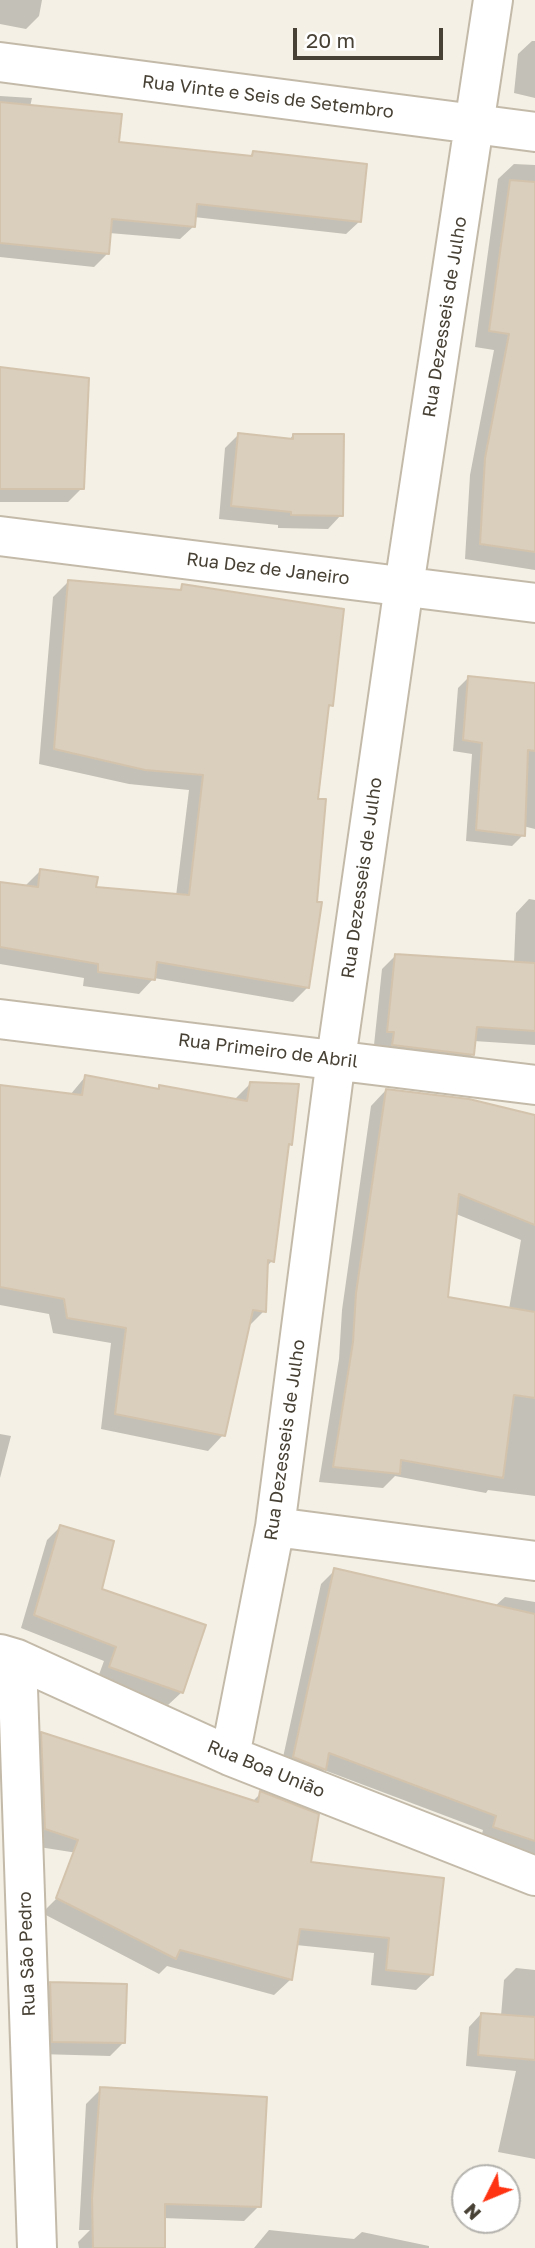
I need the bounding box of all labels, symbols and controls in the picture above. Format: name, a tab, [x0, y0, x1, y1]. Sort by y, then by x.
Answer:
scale bar	[297, 14, 448, 58]
text: 20 m	[306, 27, 355, 53]
street label: Rua Vinte e Seis de Setembro	[141, 71, 395, 123]
street label: Rua Dezesseis de Julho	[418, 215, 472, 419]
street label: Rua Dez de Janeiro	[185, 548, 351, 590]
street label: Rua Dezesseis de Julho	[337, 776, 387, 980]
street label: Rua Primeiro de Abril	[177, 1029, 359, 1073]
street label: Rua Dezesseis de Julho	[260, 1338, 310, 1542]
street label: Rua Boa União	[204, 1736, 328, 1802]
street label: Rua São Pedro	[14, 1891, 40, 2017]
north arrow	[451, 2164, 521, 2234]
text: N	[458, 2199, 485, 2225]

